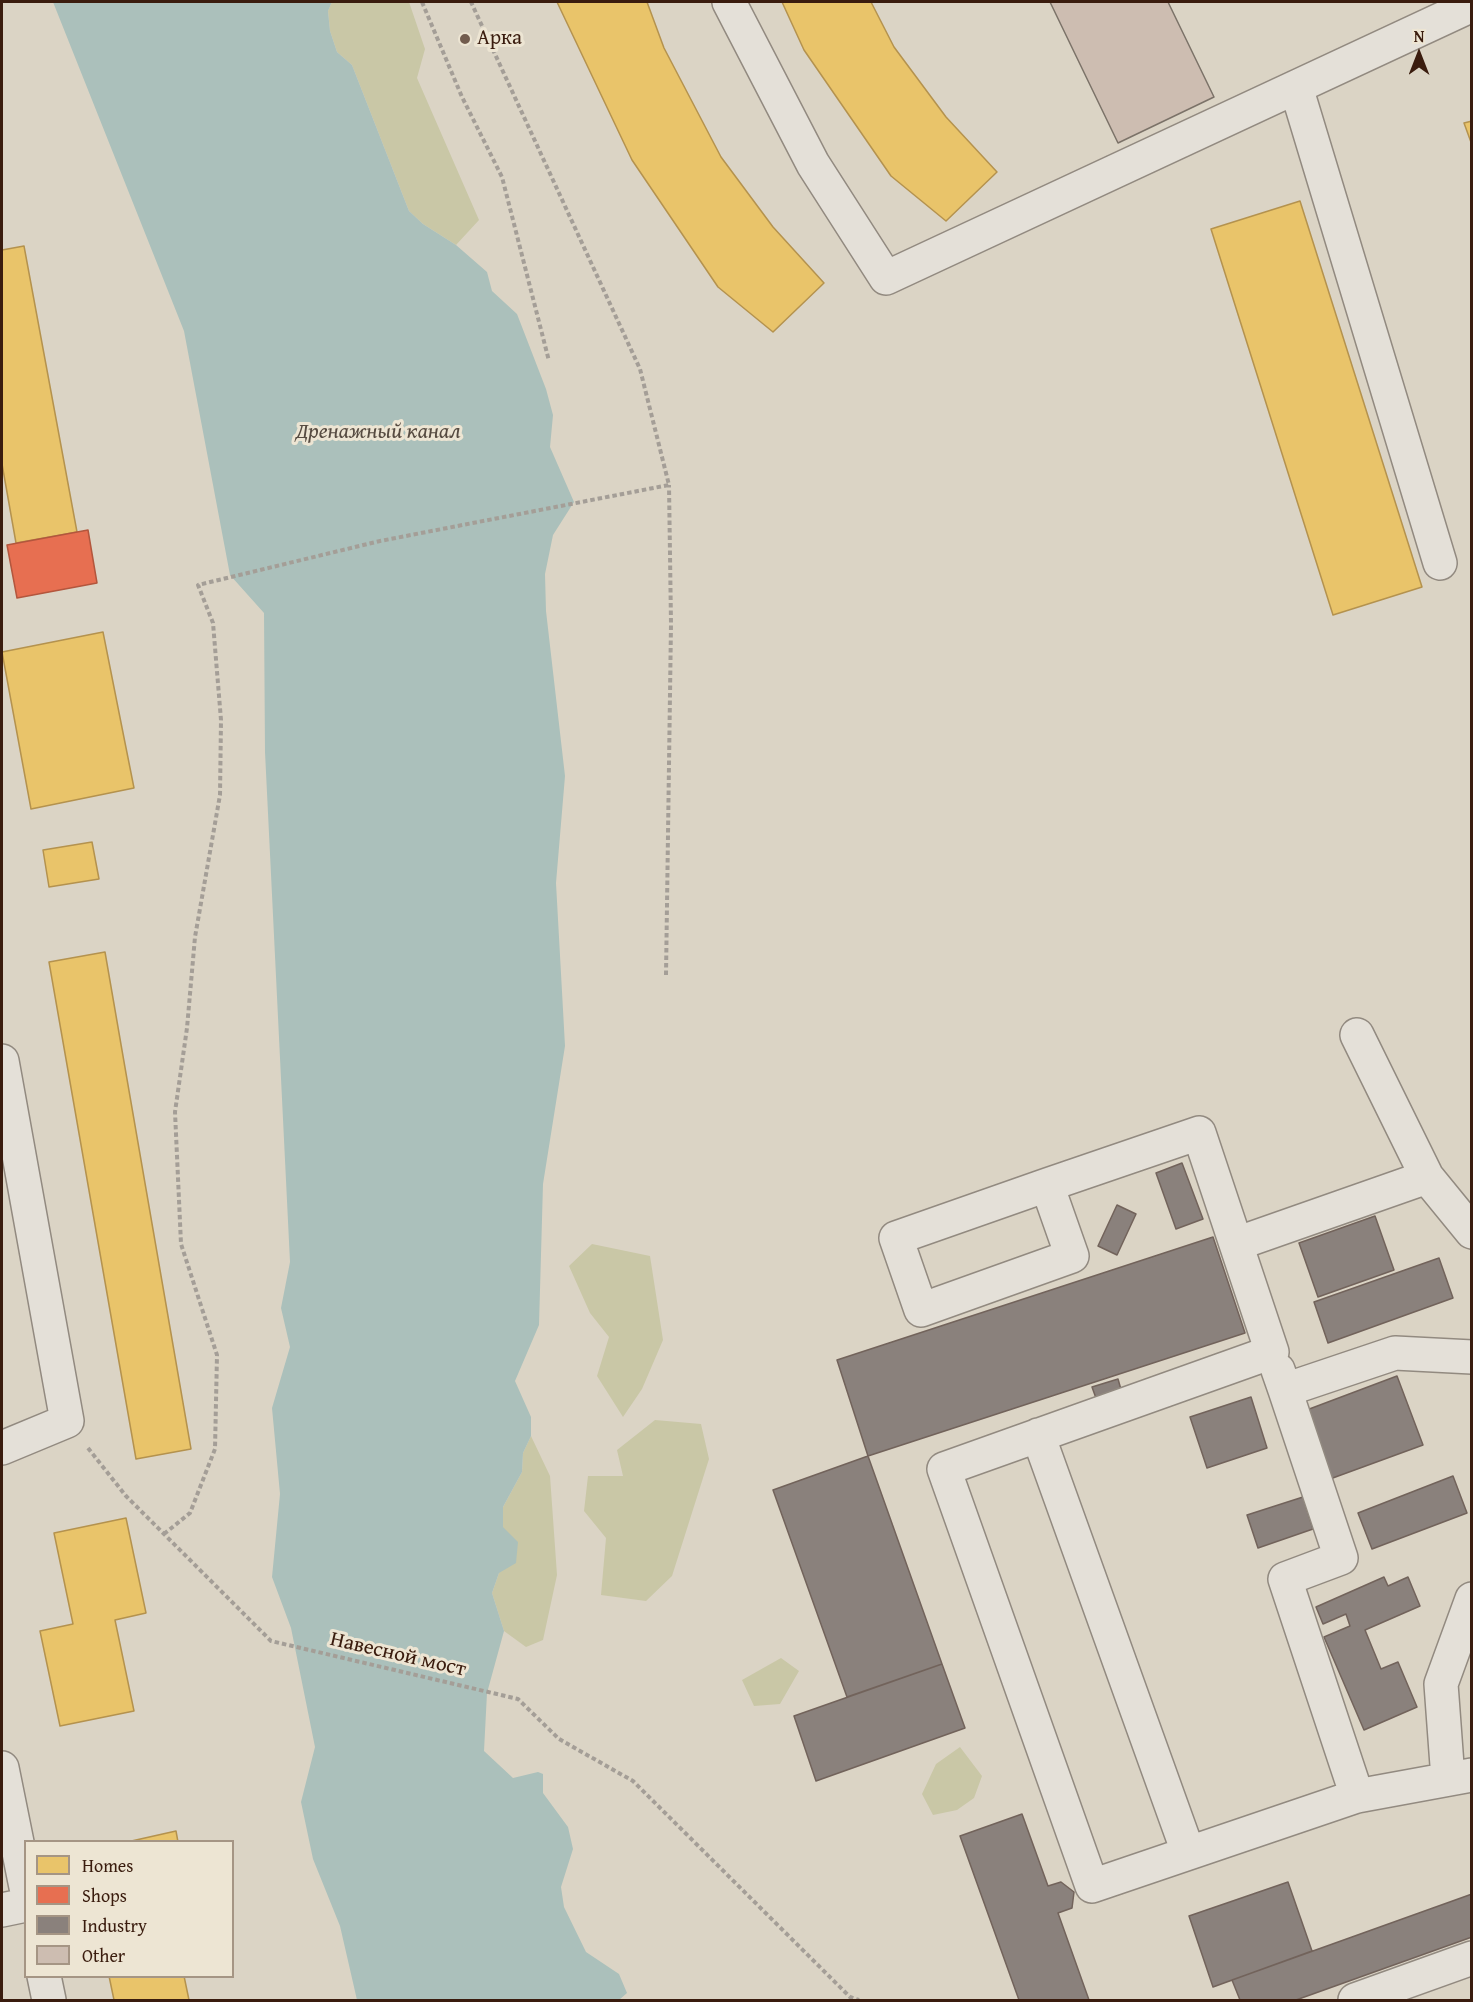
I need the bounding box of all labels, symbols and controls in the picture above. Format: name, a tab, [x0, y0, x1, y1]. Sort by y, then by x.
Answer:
north arrow	[1389, 24, 1449, 84]
text: N	[1414, 24, 1424, 48]
place label: Арка	[477, 26, 522, 52]
marker: Арка	[458, 32, 472, 46]
water label: Дренажный канал	[295, 419, 461, 445]
street label: Навесной мост	[328, 1627, 468, 1683]
legend	[24, 1840, 234, 1978]
text: Homes	[82, 1852, 133, 1879]
text: Shops	[82, 1882, 127, 1909]
text: Industry	[82, 1912, 147, 1939]
text: Other	[82, 1942, 125, 1969]

